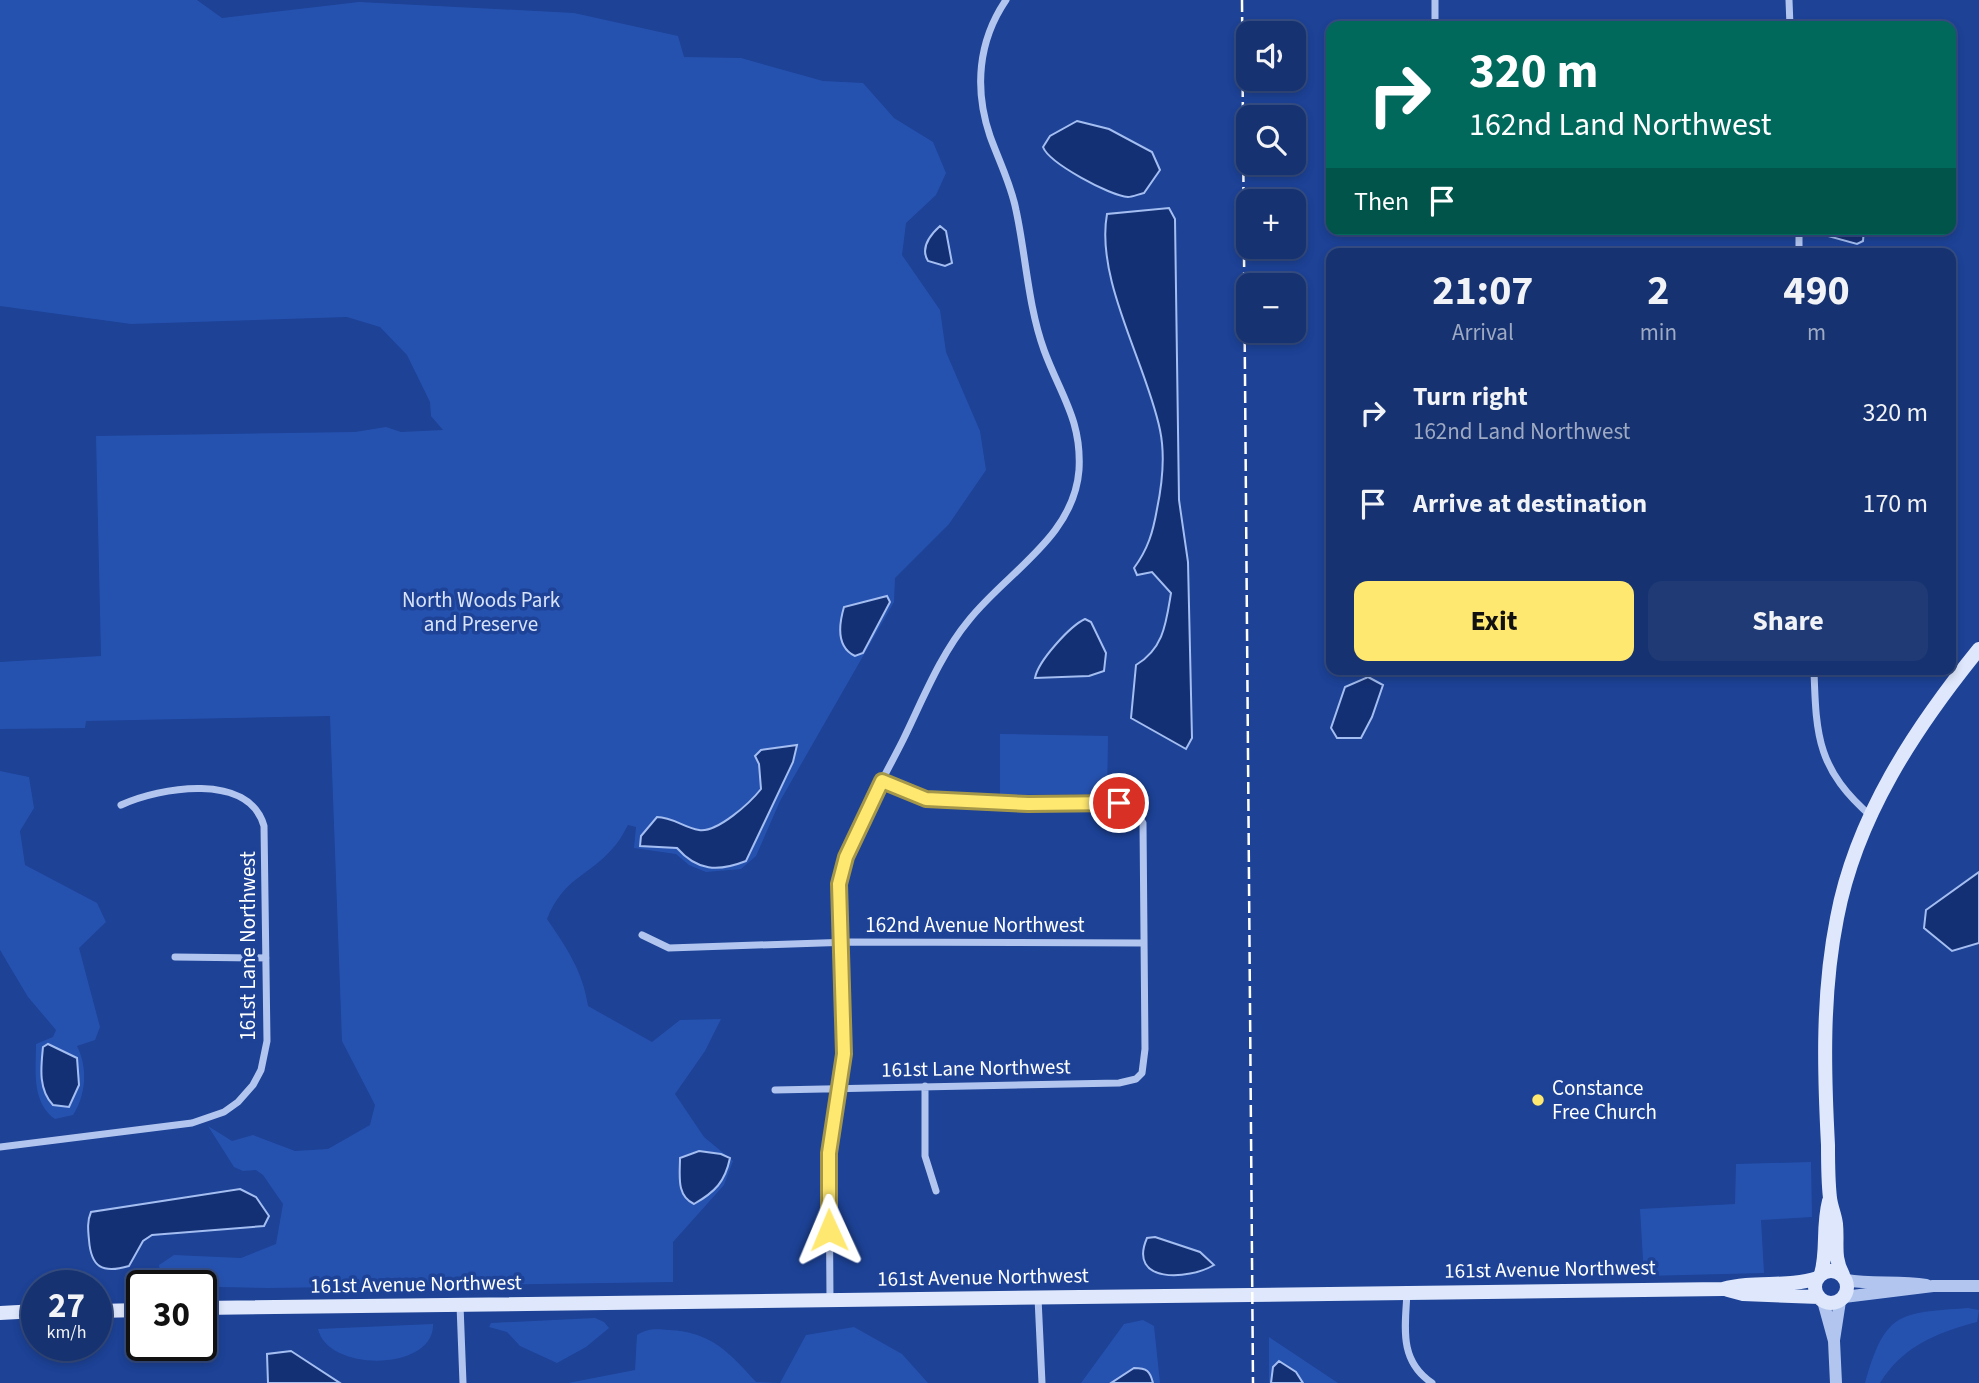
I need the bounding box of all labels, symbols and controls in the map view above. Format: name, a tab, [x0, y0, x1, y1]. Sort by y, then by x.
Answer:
map controls	[1236, 21, 1306, 343]
button: sound	[1236, 21, 1306, 91]
text: 320 m	[1469, 37, 1598, 107]
icon: right	[1354, 49, 1445, 140]
text: 162nd Land Northwest	[1469, 102, 1771, 148]
button: search	[1236, 105, 1306, 175]
icon: arrive	[1423, 182, 1461, 220]
text: Then	[1354, 183, 1409, 220]
button: +	[1236, 189, 1306, 259]
text: 21:07	[1432, 261, 1534, 321]
text: 2	[1647, 261, 1669, 321]
text: 490	[1783, 261, 1850, 321]
button: −	[1236, 273, 1306, 343]
text: Arrival	[1452, 316, 1514, 349]
text: min	[1640, 316, 1677, 349]
text: m	[1807, 316, 1826, 349]
text: Turn right	[1413, 378, 1528, 415]
icon: right	[1354, 394, 1392, 432]
text: 320 m	[1862, 394, 1928, 431]
text: 162nd Land Northwest	[1413, 415, 1630, 448]
icon: arrive	[1354, 485, 1392, 523]
text: Arrive at destination	[1413, 485, 1647, 522]
text: 170 m	[1862, 485, 1928, 522]
button: Exit	[1354, 581, 1634, 661]
button: Share	[1648, 581, 1928, 661]
park label: North Woods Park and Preserve	[402, 585, 561, 639]
pin	[1089, 773, 1149, 833]
icon: arrive	[1100, 784, 1138, 822]
street label: 161st Lane Northwest	[233, 851, 263, 1041]
street label: 162nd Avenue Northwest	[865, 910, 1085, 940]
street label: 161st Lane Northwest	[881, 1051, 1071, 1085]
place label: Constance Free Church	[1552, 1073, 1657, 1127]
marker: Constance Free Church	[1530, 1092, 1546, 1108]
position arrow	[792, 1193, 866, 1267]
street label: 161st Avenue Northwest	[1444, 1252, 1656, 1286]
street label: 161st Avenue Northwest	[877, 1260, 1089, 1294]
street label: 161st Avenue Northwest	[310, 1267, 522, 1301]
speed limit sign: 30	[126, 1270, 217, 1361]
text: 27	[48, 1281, 85, 1331]
text: km/h	[47, 1320, 86, 1345]

